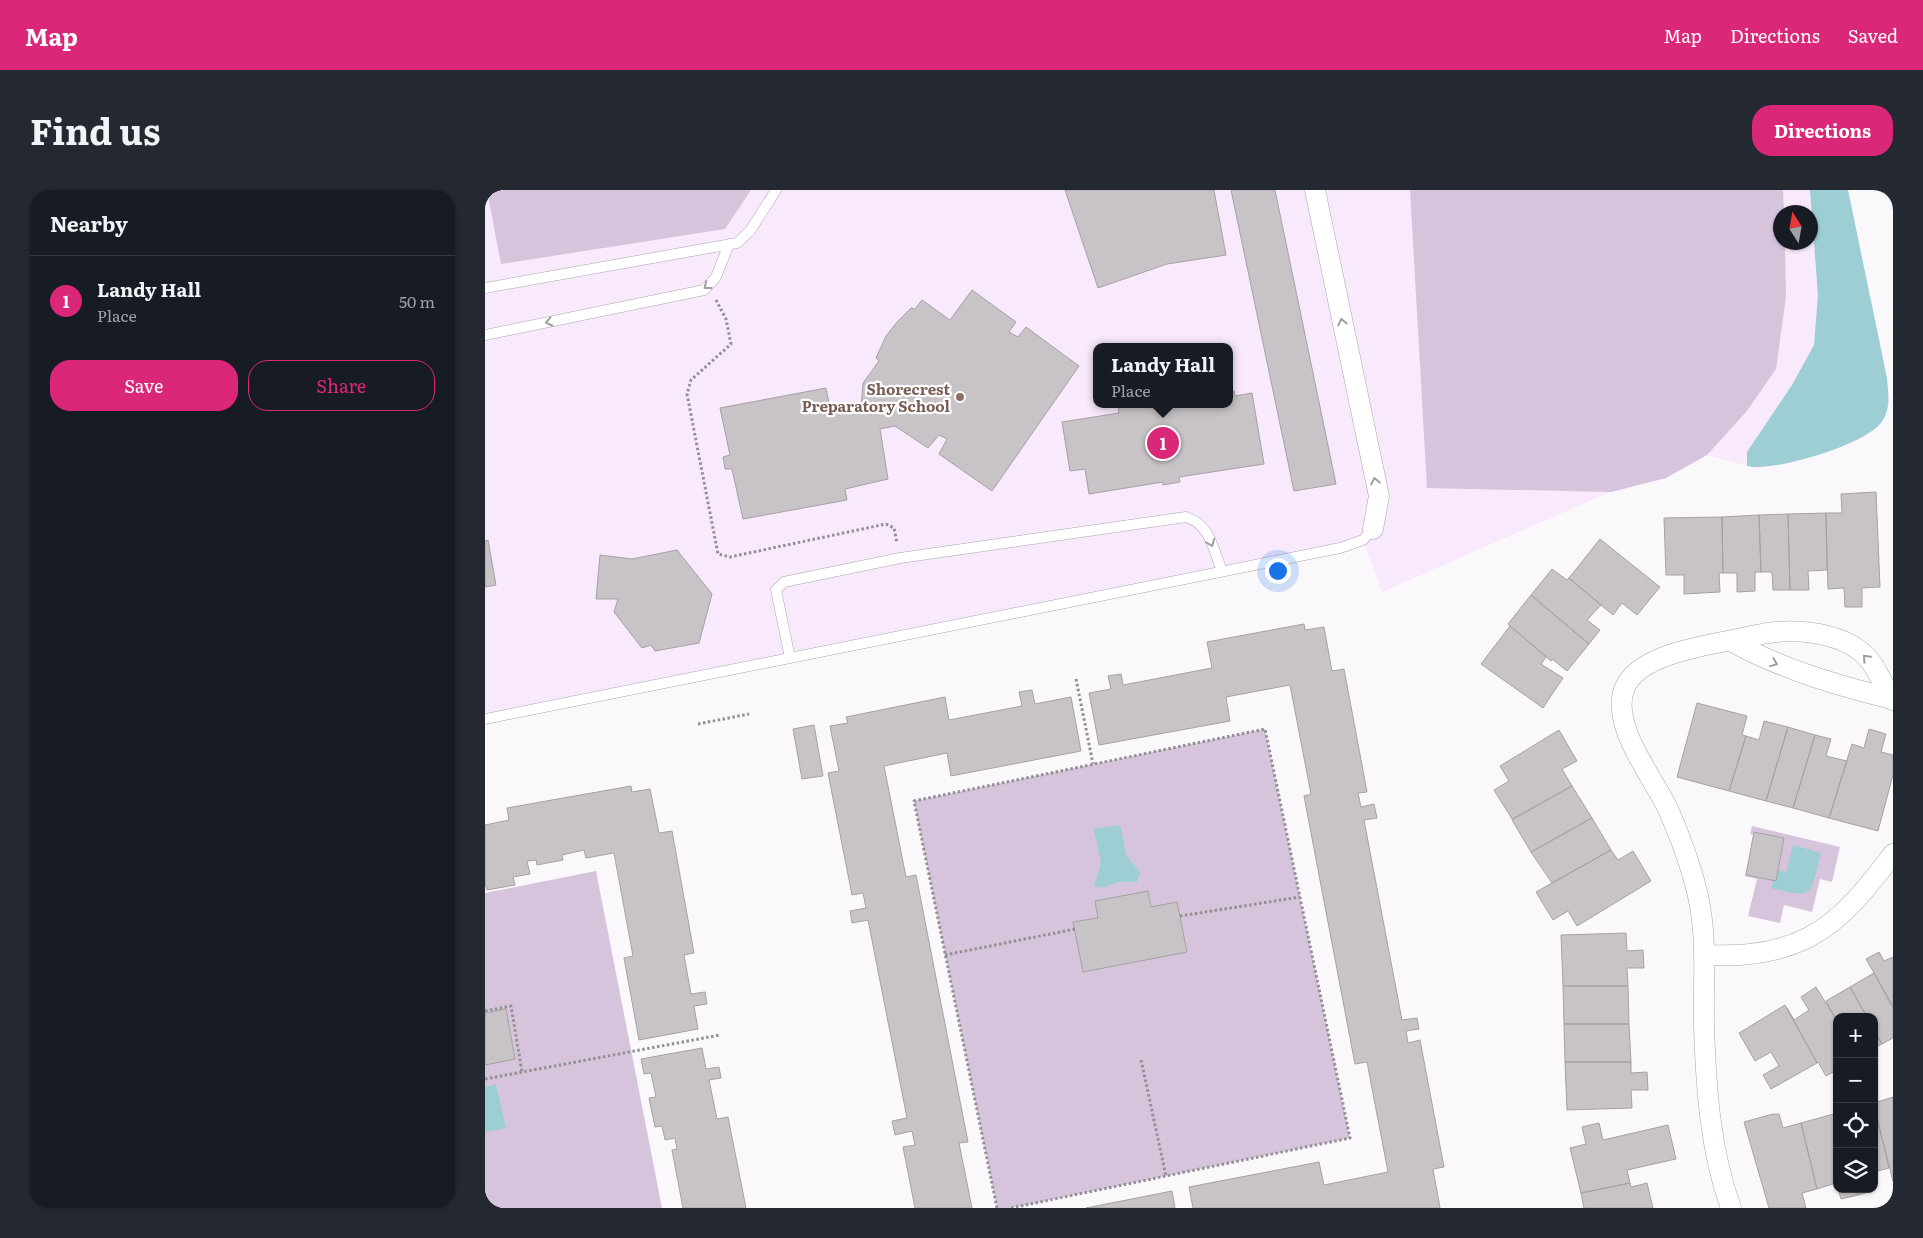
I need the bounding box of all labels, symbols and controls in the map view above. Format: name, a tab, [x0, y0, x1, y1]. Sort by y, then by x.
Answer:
text: Map	[25, 18, 78, 53]
text: Map	[1664, 22, 1702, 49]
text: Directions	[1730, 22, 1820, 49]
text: Saved	[1848, 22, 1898, 49]
text: Find us	[30, 104, 160, 156]
button: Directions	[1752, 105, 1893, 156]
north arrow	[1773, 205, 1818, 250]
text: Nearby	[50, 207, 128, 238]
text: Landy Hall	[97, 275, 201, 303]
one-way arrow	[703, 280, 712, 289]
text: 1	[63, 289, 69, 313]
text: 50 m	[399, 289, 435, 313]
text: Place	[97, 303, 137, 327]
one-way arrow	[545, 316, 554, 327]
one-way arrow	[1337, 318, 1348, 327]
popup	[1093, 343, 1233, 408]
text: Landy Hall	[1111, 350, 1215, 378]
button: Save	[50, 360, 238, 411]
button: Share	[248, 360, 435, 411]
place label: Shorecrest Preparatory School	[802, 377, 951, 417]
text: Place	[1111, 378, 1151, 402]
marker: Shorecrest Preparatory School	[954, 391, 966, 403]
pin: 1	[1147, 424, 1179, 462]
one-way arrow	[1371, 477, 1381, 486]
one-way arrow	[1205, 538, 1215, 547]
your location	[1265, 558, 1291, 584]
one-way arrow	[1863, 655, 1872, 664]
one-way arrow	[1770, 657, 1778, 667]
map controls	[1833, 1013, 1878, 1193]
button: +	[1833, 1013, 1878, 1058]
button: −	[1833, 1058, 1878, 1103]
button: locate	[1833, 1103, 1878, 1148]
button: layers	[1833, 1148, 1878, 1193]

